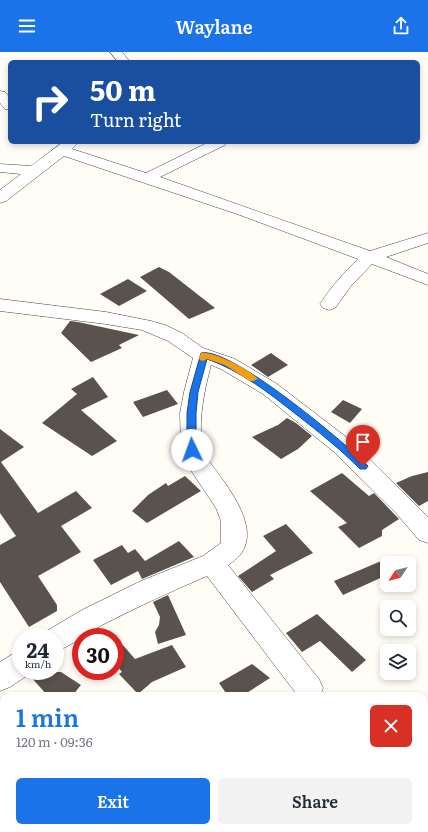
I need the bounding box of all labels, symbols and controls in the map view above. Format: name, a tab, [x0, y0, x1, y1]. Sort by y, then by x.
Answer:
text: Waylane	[175, 13, 253, 40]
icon: menu	[16, 15, 38, 37]
icon: share	[390, 15, 412, 37]
text: 50 m	[90, 68, 156, 110]
icon: right	[24, 76, 76, 128]
text: Turn right	[90, 106, 181, 133]
pin	[346, 425, 380, 466]
position arrow	[171, 429, 213, 471]
icon: arrive	[352, 431, 374, 453]
north arrow	[380, 556, 416, 592]
map controls	[380, 556, 416, 680]
button: search	[380, 600, 416, 636]
speed limit sign: 30	[72, 628, 124, 680]
text: 24	[27, 634, 49, 664]
button: layers	[380, 644, 416, 680]
text: km/h	[25, 656, 51, 671]
text: 1 min	[16, 699, 79, 734]
button: close	[370, 705, 412, 747]
text: 120 m · 09:36	[16, 732, 93, 751]
button: Exit	[16, 778, 210, 824]
button: Share	[218, 778, 412, 824]

